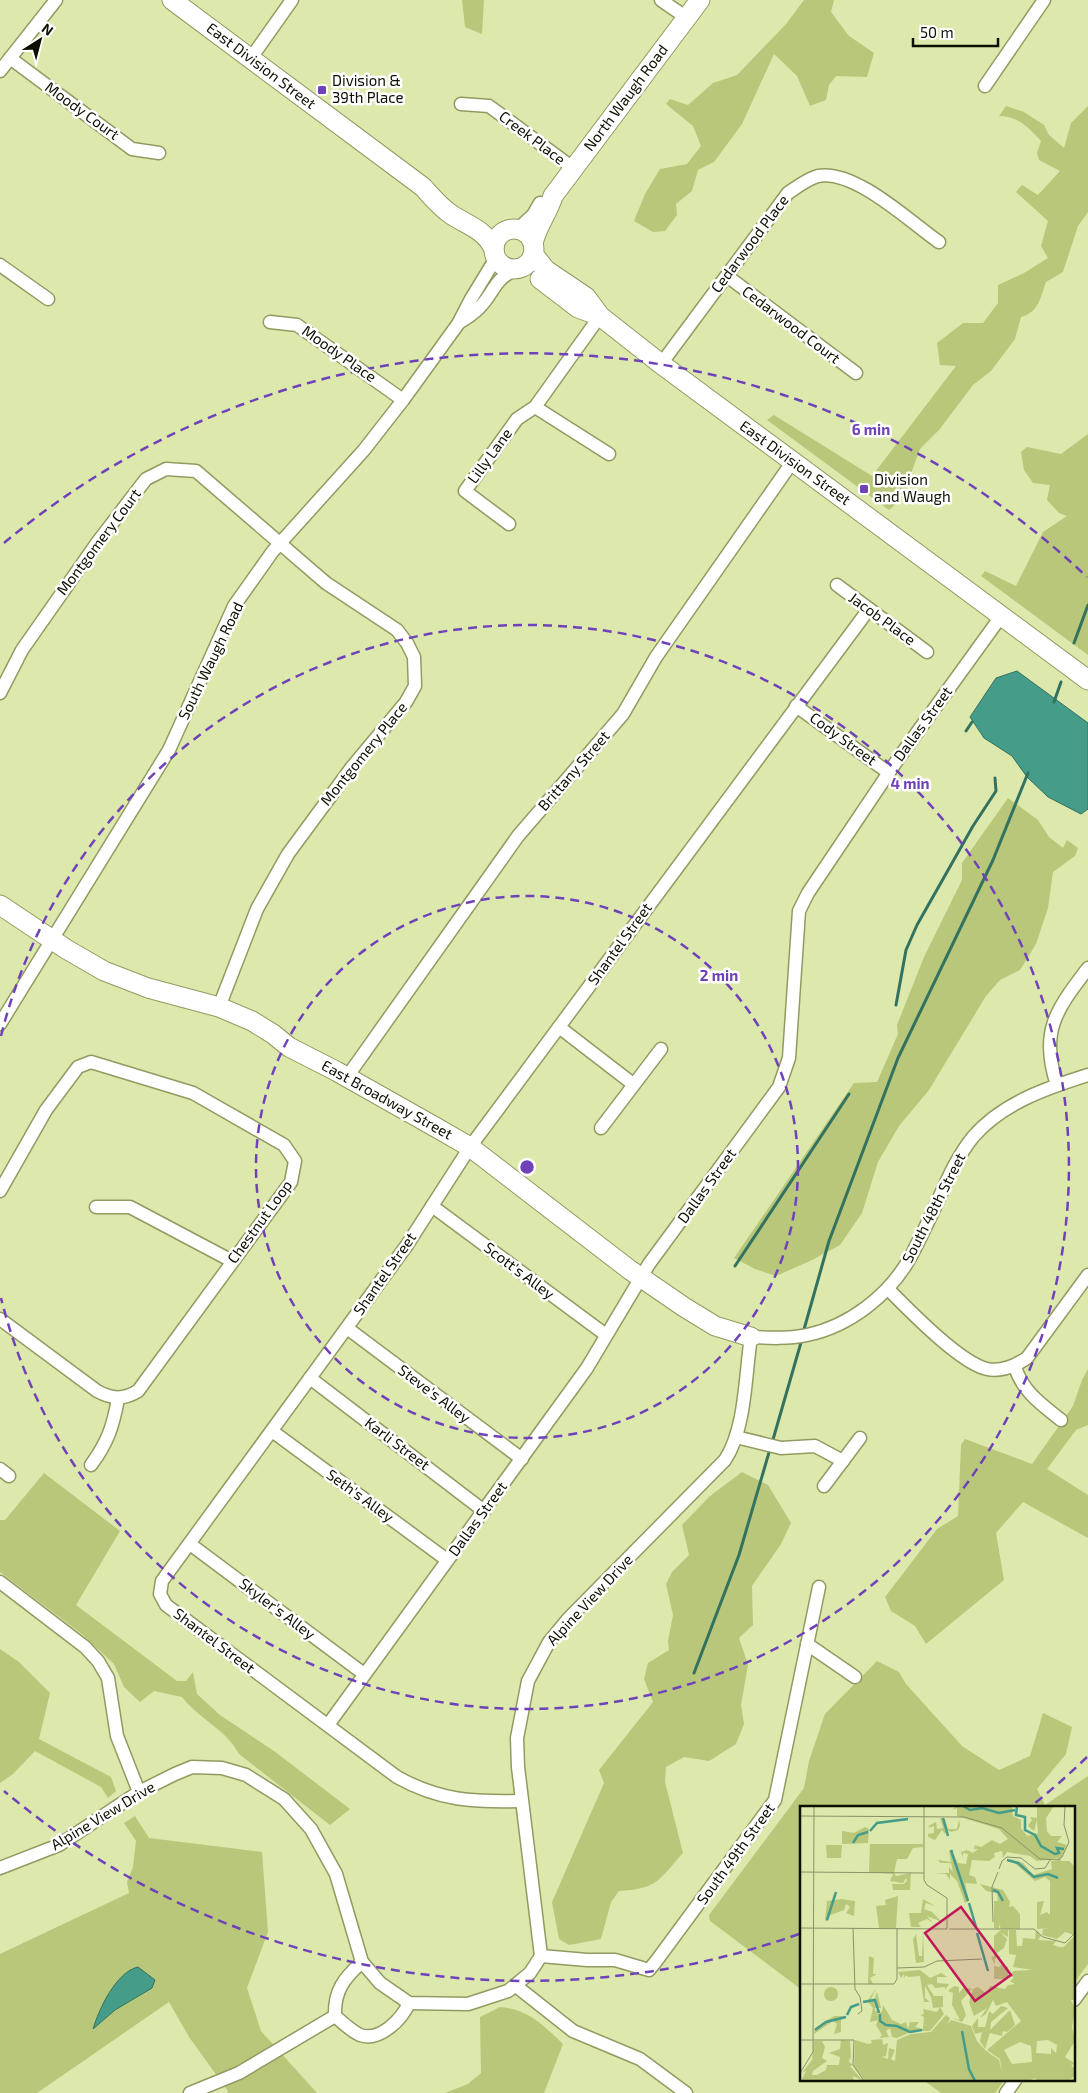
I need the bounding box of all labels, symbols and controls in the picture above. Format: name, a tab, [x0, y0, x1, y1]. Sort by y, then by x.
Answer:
north arrow	[15, 15, 65, 65]
scale bar	[913, 15, 998, 47]
street label: East Division Street	[203, 18, 320, 112]
text: N	[39, 19, 57, 39]
text: 50 m	[920, 23, 954, 41]
street label: North Waugh Road	[579, 41, 671, 154]
place label: Division & 39th Place	[332, 71, 404, 106]
street label: Moody Court	[42, 77, 123, 143]
marker: Division & 39th Place	[316, 84, 328, 96]
street label: Creek Place	[496, 107, 569, 168]
street label: Cedarwood Place	[707, 191, 792, 296]
street label: Cedarwood Court	[739, 281, 844, 367]
street label: Moody Place	[299, 321, 380, 385]
street label: East Division Street	[737, 416, 855, 509]
text: 6 min	[852, 420, 890, 438]
street label: Lilly Lane	[463, 424, 515, 486]
place label: Division and Waugh	[874, 470, 951, 505]
marker: Division and Waugh	[858, 483, 870, 495]
street label: Montgomery Court	[52, 484, 144, 598]
street label: Jacob Place	[846, 588, 919, 648]
street label: South Waugh Road	[174, 599, 246, 722]
street label: Dallas Street	[889, 682, 955, 764]
street label: Montgomery Place	[316, 698, 410, 809]
street label: Cody Street	[807, 708, 881, 769]
street label: Brittany Street	[534, 726, 613, 814]
text: 4 min	[890, 774, 930, 792]
street label: Shantel Street	[583, 899, 655, 988]
text: 2 min	[700, 966, 738, 984]
street label: East Broadway Street	[319, 1056, 456, 1143]
street label: Dallas Street	[673, 1144, 739, 1226]
street label: South 48th Street	[898, 1149, 969, 1266]
centre of rings	[518, 1158, 536, 1176]
street label: Chestnut Loop	[223, 1176, 295, 1267]
street label: Shantel Street	[349, 1228, 420, 1318]
street label: Scott's Alley	[481, 1238, 558, 1303]
street label: Steve's Alley	[395, 1360, 474, 1426]
street label: Karli Street	[362, 1413, 434, 1474]
street label: Seth's Alley	[323, 1465, 398, 1526]
street label: Dallas Street	[444, 1477, 510, 1559]
street label: Alpine View Drive	[542, 1550, 636, 1649]
street label: Skyler's Alley	[236, 1574, 319, 1643]
street label: Shantel Street	[170, 1604, 259, 1677]
street label: Alpine View Drive	[47, 1777, 158, 1853]
street label: South 49th Street	[692, 1799, 778, 1907]
inset map	[800, 1806, 1076, 2080]

